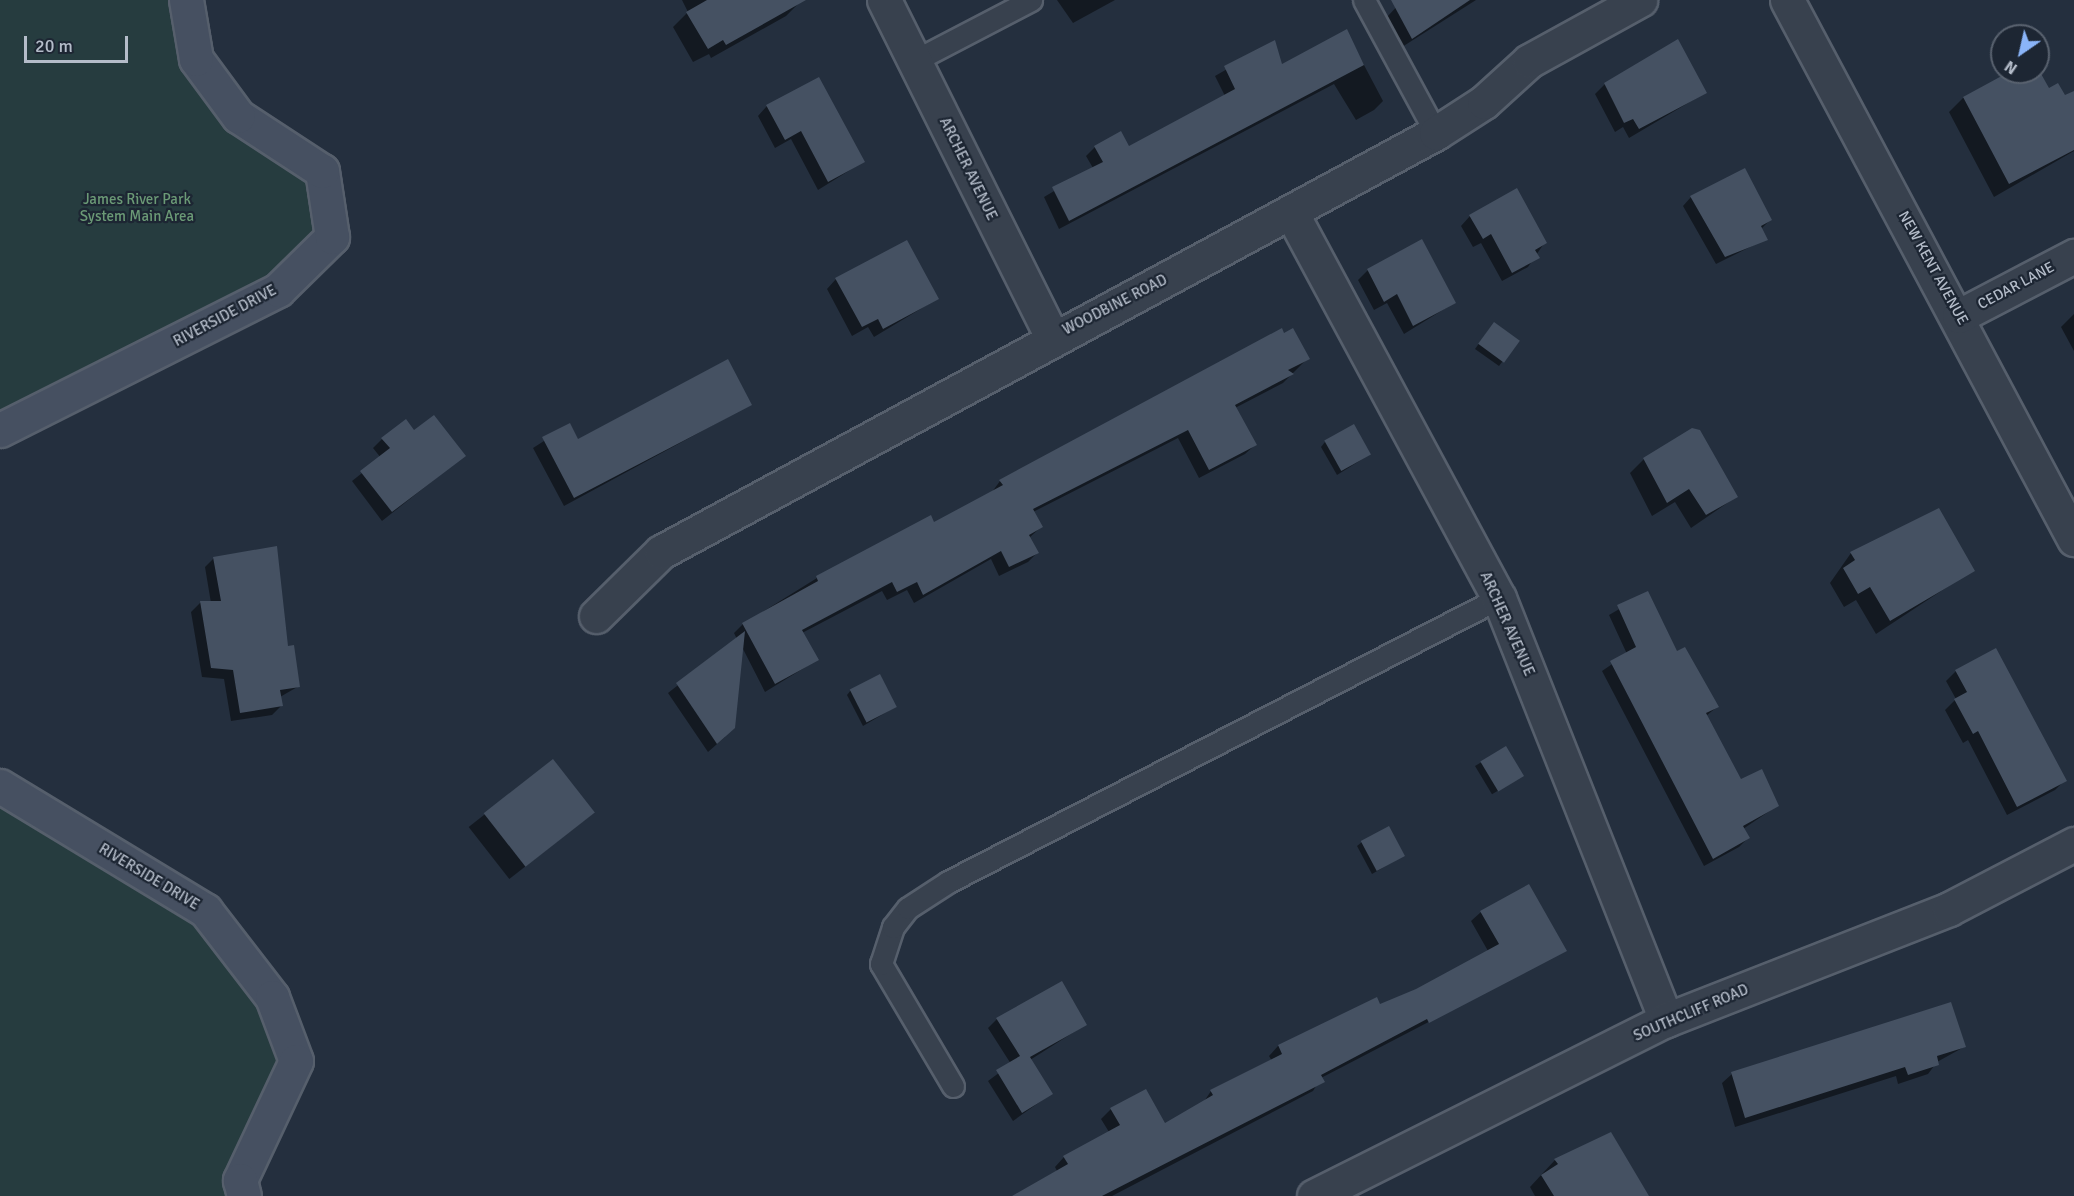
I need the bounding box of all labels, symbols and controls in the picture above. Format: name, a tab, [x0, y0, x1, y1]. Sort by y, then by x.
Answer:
scale bar	[27, 24, 130, 62]
north arrow	[1990, 24, 2050, 84]
text: 20 m	[35, 35, 73, 57]
text: N	[2001, 56, 2021, 79]
street label: ARCHER AVENUE	[935, 115, 1001, 223]
park label: James River Park System Main Area	[80, 190, 194, 225]
street label: NEW KENT AVENUE	[1894, 208, 1972, 328]
street label: CEDAR LANE	[1975, 258, 2057, 314]
street label: WOODBINE ROAD	[1060, 271, 1170, 339]
street label: RIVERSIDE DRIVE	[170, 281, 280, 351]
street label: ARCHER AVENUE	[1476, 569, 1538, 679]
street label: RIVERSIDE DRIVE	[96, 840, 202, 914]
street label: SOUTHCLIFF ROAD	[1631, 981, 1751, 1045]

